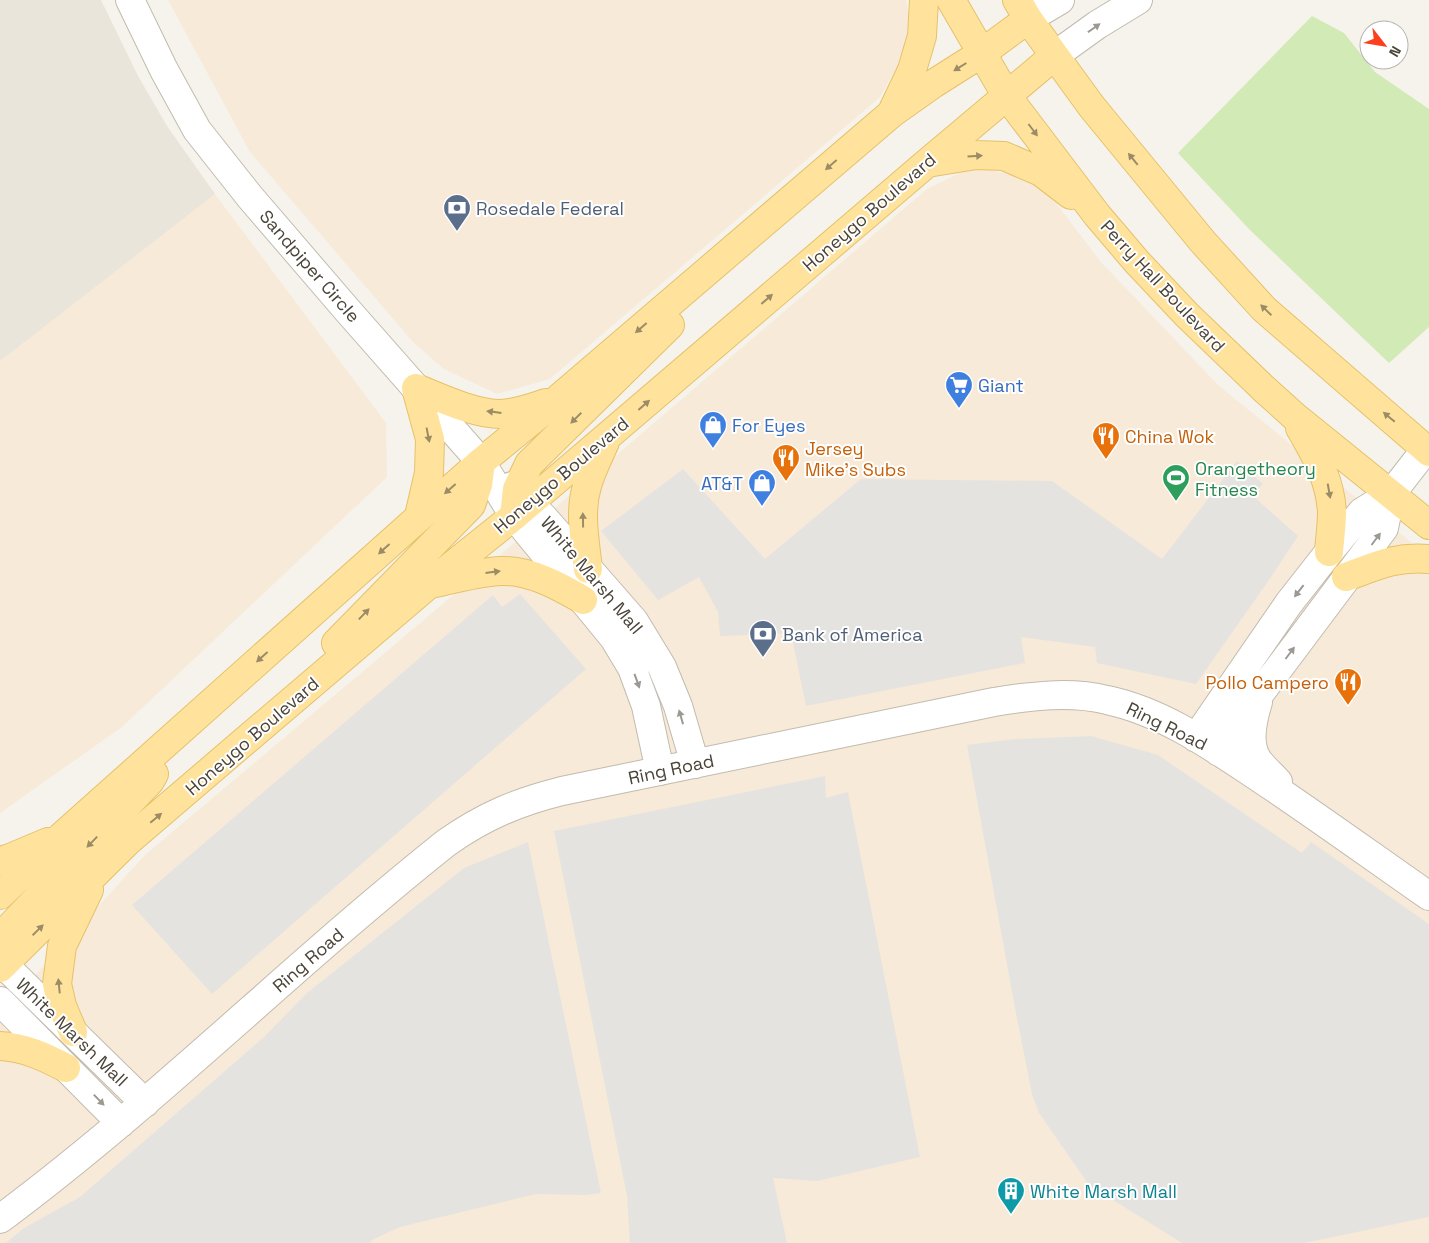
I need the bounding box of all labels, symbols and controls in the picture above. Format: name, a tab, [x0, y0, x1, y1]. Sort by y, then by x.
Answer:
north arrow	[1359, 20, 1409, 70]
one-way arrow	[1087, 23, 1101, 33]
text: N	[1385, 43, 1405, 60]
one-way arrow	[953, 62, 966, 72]
one-way arrow	[1028, 123, 1038, 137]
street label: Honeygo Boulevard	[797, 148, 941, 276]
one-way arrow	[968, 152, 984, 160]
one-way arrow	[1128, 152, 1139, 165]
one-way arrow	[824, 160, 837, 171]
bank icon: Rosedale Federal	[442, 193, 472, 232]
place label: Rosedale Federal	[476, 197, 624, 220]
street label: Sandpiper Circle	[255, 205, 365, 327]
street label: Perry Hall Boulevard	[1096, 215, 1230, 357]
one-way arrow	[761, 294, 774, 305]
one-way arrow	[1261, 304, 1273, 316]
one-way arrow	[635, 322, 647, 333]
supermarket icon: Giant	[944, 370, 974, 409]
place label: Giant	[978, 374, 1024, 397]
one-way arrow	[638, 400, 650, 411]
one-way arrow	[486, 408, 502, 416]
shop icon: For Eyes	[698, 410, 728, 449]
street label: Honeygo Boulevard	[489, 412, 633, 538]
one-way arrow	[570, 412, 582, 424]
one-way arrow	[1382, 412, 1395, 423]
place label: For Eyes	[732, 414, 805, 437]
restaurant icon: China Wok	[1091, 421, 1121, 460]
place label: China Wok	[1125, 425, 1215, 448]
one-way arrow	[425, 427, 433, 443]
place label: Jersey Mike's Subs	[805, 437, 906, 481]
restaurant icon: Jersey Mike's Subs	[771, 443, 801, 482]
place label: Orangetheory Fitness	[1195, 457, 1316, 501]
sports icon: Orangetheory Fitness	[1161, 463, 1191, 502]
shop icon: AT&T	[747, 468, 777, 507]
place label: AT&T	[701, 472, 743, 495]
one-way arrow	[445, 483, 457, 495]
one-way arrow	[1325, 483, 1333, 499]
street label: White Marsh Mall	[536, 511, 648, 639]
one-way arrow	[579, 512, 587, 528]
one-way arrow	[1370, 533, 1381, 546]
one-way arrow	[378, 543, 390, 555]
one-way arrow	[485, 568, 501, 576]
one-way arrow	[1293, 584, 1304, 597]
one-way arrow	[358, 608, 370, 620]
bank icon: Bank of America	[748, 619, 778, 658]
place label: Bank of America	[782, 623, 923, 646]
one-way arrow	[1285, 646, 1295, 660]
one-way arrow	[256, 652, 269, 663]
restaurant icon: Pollo Campero	[1333, 667, 1363, 706]
place label: Pollo Campero	[1206, 671, 1329, 694]
street label: Honeygo Boulevard	[180, 672, 324, 800]
one-way arrow	[633, 674, 641, 689]
street label: Ring Road	[1123, 697, 1211, 755]
one-way arrow	[677, 710, 685, 725]
street label: Ring Road	[626, 749, 716, 789]
one-way arrow	[149, 813, 162, 824]
one-way arrow	[86, 835, 98, 847]
street label: Ring Road	[268, 923, 348, 997]
one-way arrow	[32, 925, 44, 937]
street label: White Marsh Mall	[11, 973, 133, 1091]
one-way arrow	[55, 978, 63, 994]
one-way arrow	[93, 1094, 105, 1106]
building icon: White Marsh Mall	[996, 1176, 1026, 1215]
place label: White Marsh Mall	[1030, 1180, 1177, 1203]

